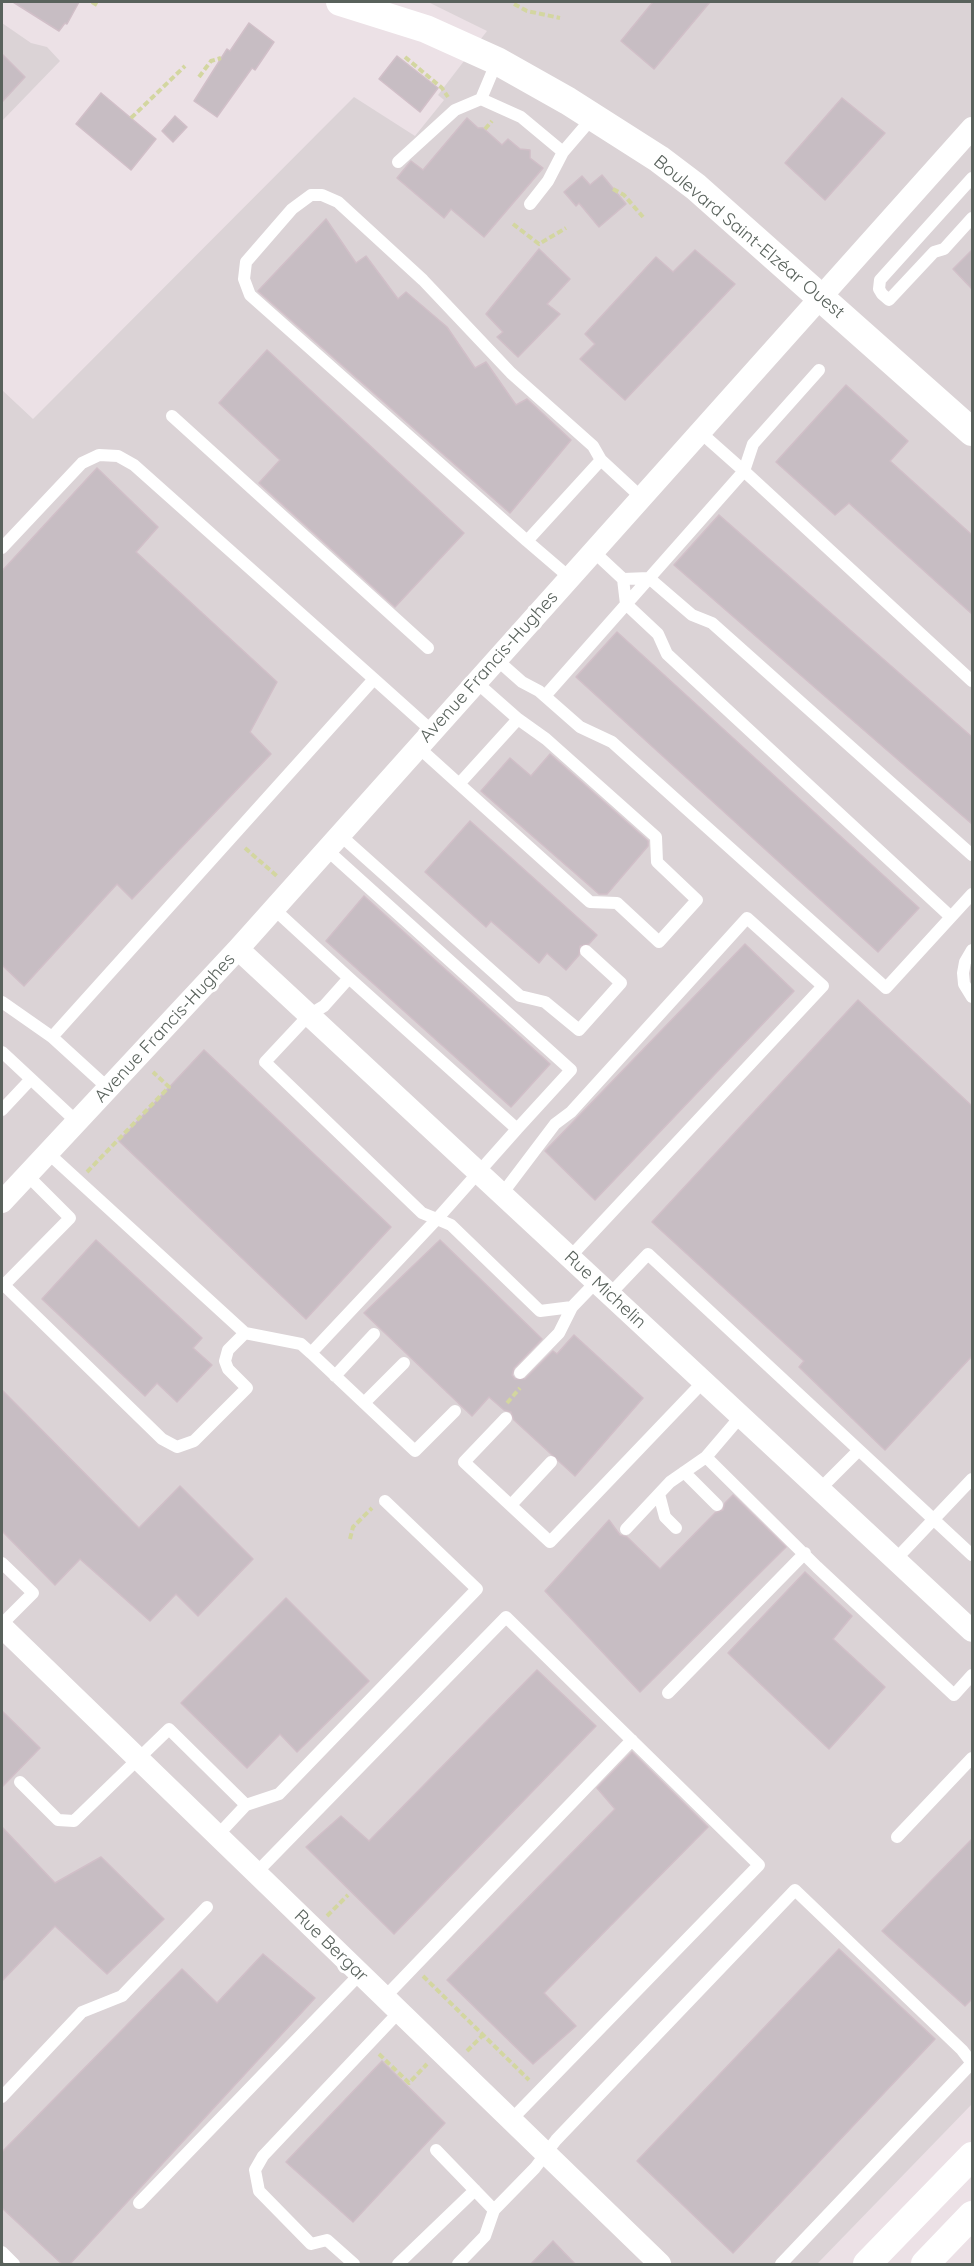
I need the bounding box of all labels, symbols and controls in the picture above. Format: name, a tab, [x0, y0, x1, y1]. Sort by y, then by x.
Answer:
street label: Boulevard Saint-Elzéar Ouest	[649, 151, 849, 323]
street label: Avenue Francis-Hughes	[415, 587, 563, 747]
street label: Avenue Francis-Hughes	[90, 949, 240, 1107]
street label: Rue Michelin	[560, 1247, 650, 1333]
street label: Rue Bergar	[289, 1905, 373, 1987]

